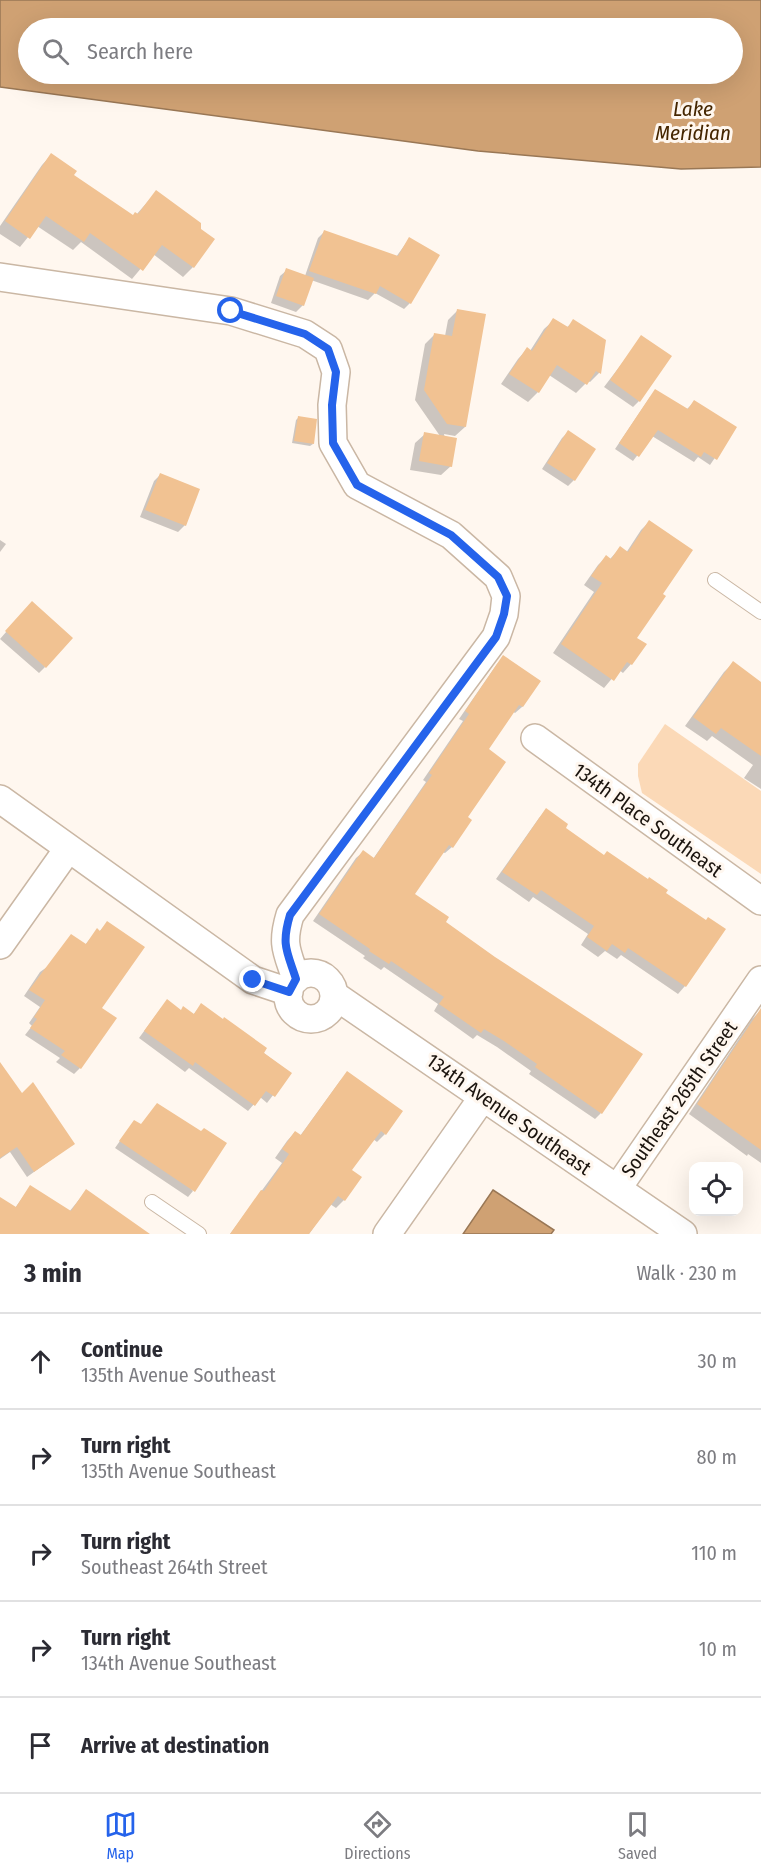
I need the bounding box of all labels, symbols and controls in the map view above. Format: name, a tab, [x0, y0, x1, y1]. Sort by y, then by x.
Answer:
search box	[18, 18, 743, 84]
icon: search	[39, 35, 72, 68]
text: Search here	[87, 38, 193, 65]
water label: Lake Meridian	[655, 96, 731, 146]
route start	[217, 297, 243, 323]
street label: 134th Place Southeast	[569, 758, 728, 882]
route end	[239, 966, 265, 992]
street label: Southeast 265th Street	[616, 1016, 742, 1182]
street label: 134th Avenue Southeast	[422, 1048, 596, 1180]
map controls	[689, 1162, 743, 1216]
button: locate	[689, 1162, 743, 1216]
text: 3 min	[24, 1258, 82, 1289]
text: Walk · 230 m	[636, 1261, 737, 1285]
text: Continue	[81, 1336, 163, 1363]
icon: ahead	[24, 1345, 57, 1378]
text: 30 m	[697, 1349, 737, 1373]
text: 135th Avenue Southeast	[81, 1363, 276, 1387]
text: Turn right	[81, 1432, 170, 1459]
icon: right	[24, 1441, 57, 1474]
text: 80 m	[697, 1445, 737, 1469]
text: 135th Avenue Southeast	[81, 1459, 276, 1483]
text: Turn right	[81, 1528, 170, 1555]
icon: right	[24, 1537, 57, 1570]
text: 110 m	[691, 1541, 737, 1565]
text: Southeast 264th Street	[81, 1555, 268, 1579]
text: Turn right	[81, 1624, 170, 1651]
icon: right	[24, 1633, 57, 1666]
text: 10 m	[699, 1637, 737, 1661]
text: 134th Avenue Southeast	[81, 1651, 276, 1675]
icon: arrive	[24, 1729, 57, 1762]
text: Arrive at destination	[81, 1732, 269, 1759]
tab: Map	[104, 1808, 137, 1863]
tab: Directions	[344, 1808, 411, 1863]
tab: Saved	[618, 1808, 657, 1863]

